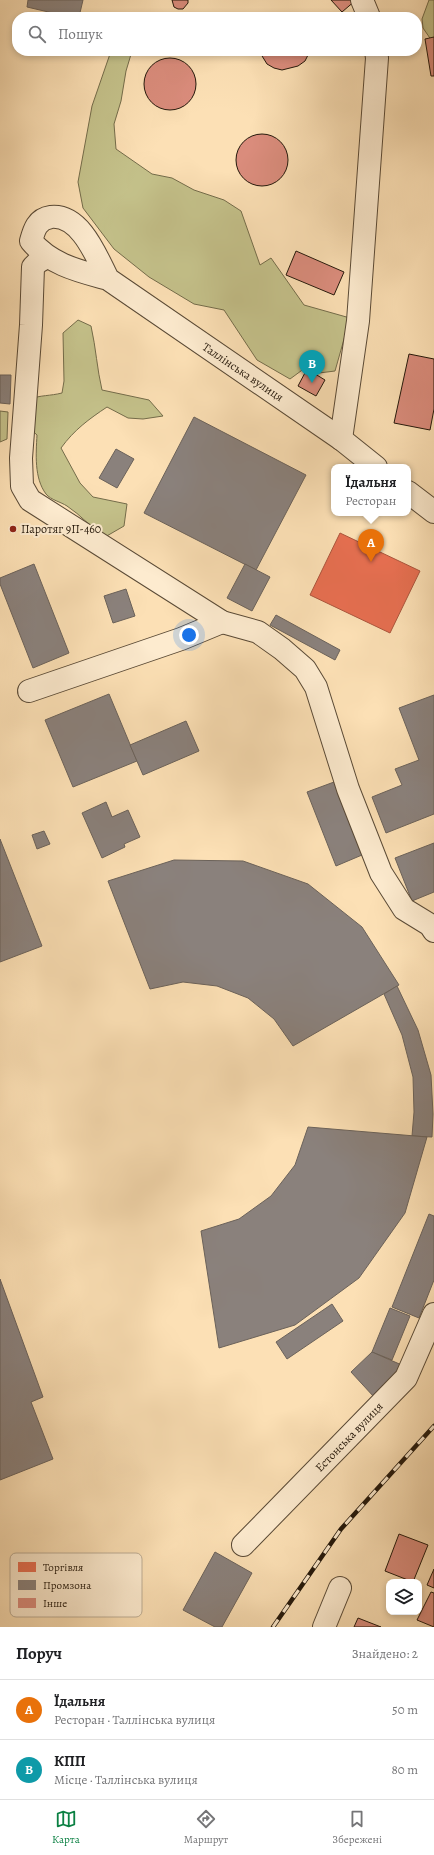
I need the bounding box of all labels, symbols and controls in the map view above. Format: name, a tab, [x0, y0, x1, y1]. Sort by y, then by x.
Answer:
search box	[12, 12, 422, 56]
icon: search	[26, 23, 48, 45]
text: Пошук	[58, 24, 103, 44]
street label: Таллінська вулиця	[199, 339, 287, 405]
pin: B	[299, 350, 325, 383]
popup	[331, 464, 411, 516]
text: Їдальня	[345, 472, 397, 492]
text: Ресторан	[345, 492, 396, 509]
place label: Паротяг 9П-460	[21, 521, 101, 537]
marker: Паротяг 9П-460	[8, 524, 18, 534]
pin: A	[358, 529, 384, 562]
your location	[179, 625, 199, 645]
street label: Естонська вулиця	[312, 1398, 387, 1475]
legend	[10, 1553, 142, 1617]
text: Торгівля	[43, 1560, 83, 1575]
text: Промзона	[43, 1578, 92, 1593]
map controls	[386, 1579, 422, 1615]
button: layers	[386, 1579, 422, 1615]
text: Інше	[43, 1596, 67, 1611]
text: Поруч	[16, 1642, 62, 1665]
text: Знайдено: 2	[352, 1645, 418, 1662]
text: Їдальня	[54, 1691, 105, 1711]
text: A	[25, 1701, 33, 1718]
text: 50 m	[392, 1701, 418, 1718]
text: Ресторан · Таллінська вулиця	[54, 1711, 215, 1728]
text: КПП	[54, 1751, 86, 1771]
text: B	[25, 1761, 33, 1778]
text: 80 m	[391, 1761, 418, 1778]
text: Місце · Таллінська вулиця	[54, 1771, 198, 1788]
tab: Карта	[52, 1808, 80, 1847]
tab: Маршрут	[184, 1808, 228, 1847]
tab: Збережені	[332, 1808, 382, 1847]

